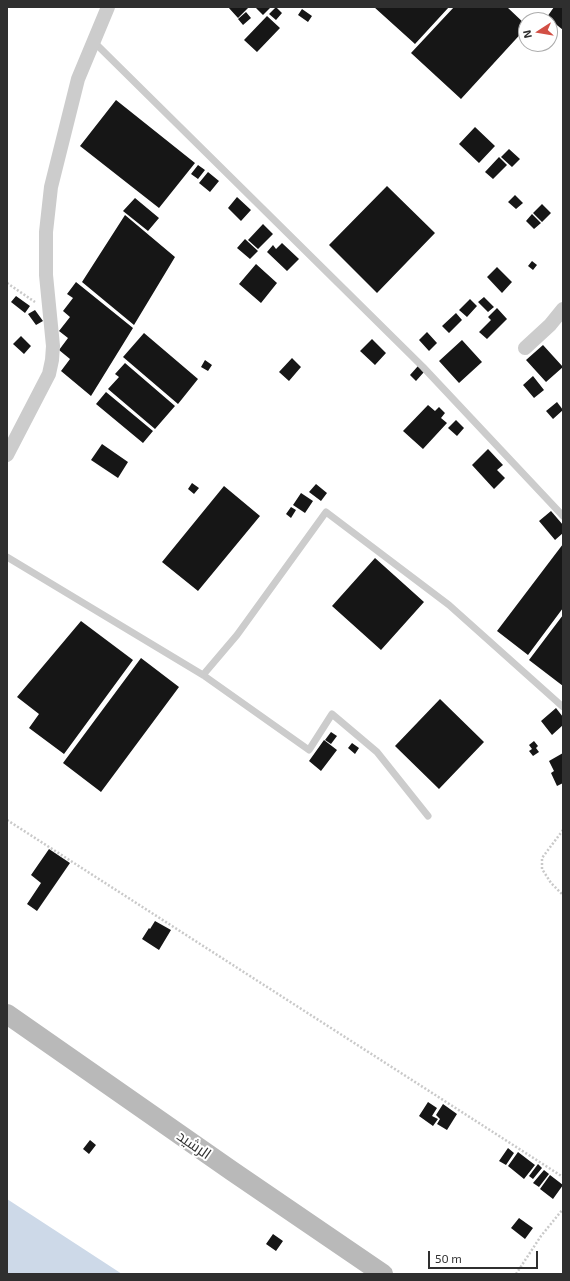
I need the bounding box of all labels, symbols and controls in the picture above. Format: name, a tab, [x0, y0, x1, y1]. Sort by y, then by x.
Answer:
north arrow	[518, 12, 558, 52]
text: N	[520, 29, 534, 40]
street label: الرشيد	[173, 1127, 215, 1163]
scale bar	[430, 1243, 540, 1269]
text: 50 m	[435, 1251, 462, 1265]

